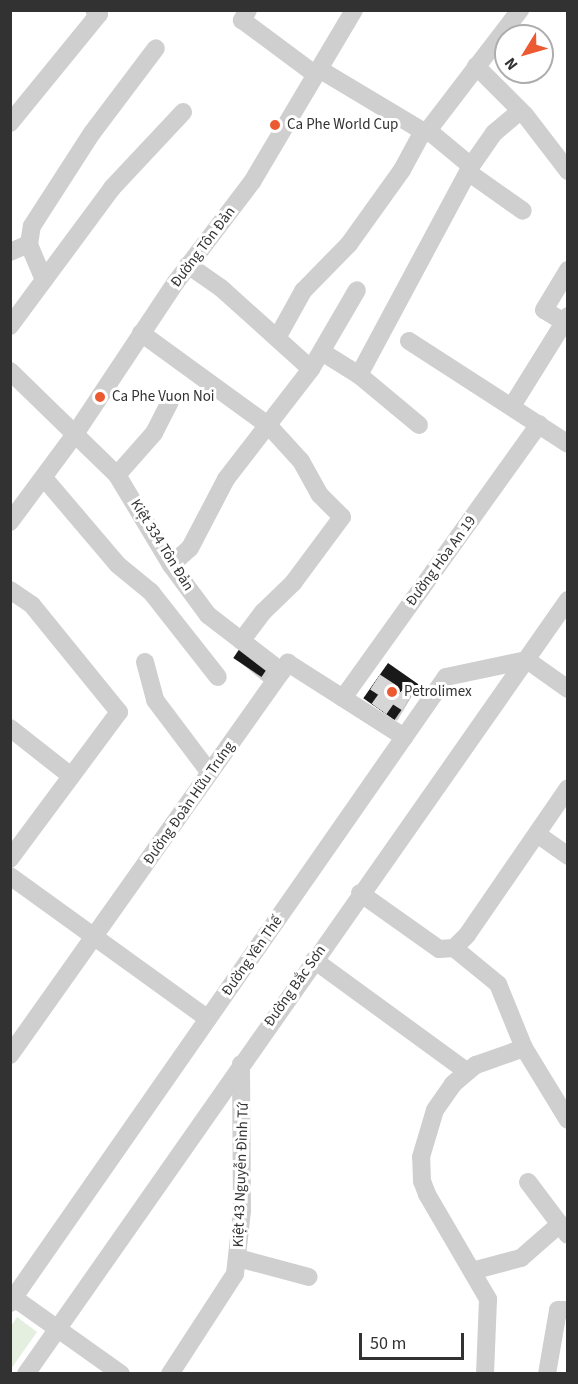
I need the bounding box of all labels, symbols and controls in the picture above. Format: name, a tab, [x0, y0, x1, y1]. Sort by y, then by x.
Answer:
north arrow	[494, 24, 554, 84]
text: N	[499, 53, 523, 75]
place label: Ca Phe World Cup	[287, 116, 398, 134]
marker: Ca Phe World Cup	[268, 118, 282, 132]
street label: Đường Tôn Đản	[167, 203, 239, 291]
place label: Ca Phe Vuon Noi	[112, 388, 215, 406]
marker: Ca Phe Vuon Noi	[93, 390, 107, 404]
street label: Kiệt 334 Tôn Đản	[127, 496, 197, 594]
street label: Đường Hòa An 19	[402, 512, 480, 610]
place label: Petrolimex	[404, 683, 472, 701]
marker: Petrolimex	[385, 685, 399, 699]
street label: Đường Đoàn Hữu Trưng	[140, 738, 238, 868]
street label: Đường Yên Thế	[218, 913, 286, 999]
street label: Đường Bắc Sơn	[260, 942, 330, 1030]
street label: Kiệt 43 Nguyễn Đình Tứ	[229, 1102, 253, 1248]
scale bar	[362, 1321, 467, 1359]
text: 50 m	[370, 1331, 406, 1356]

